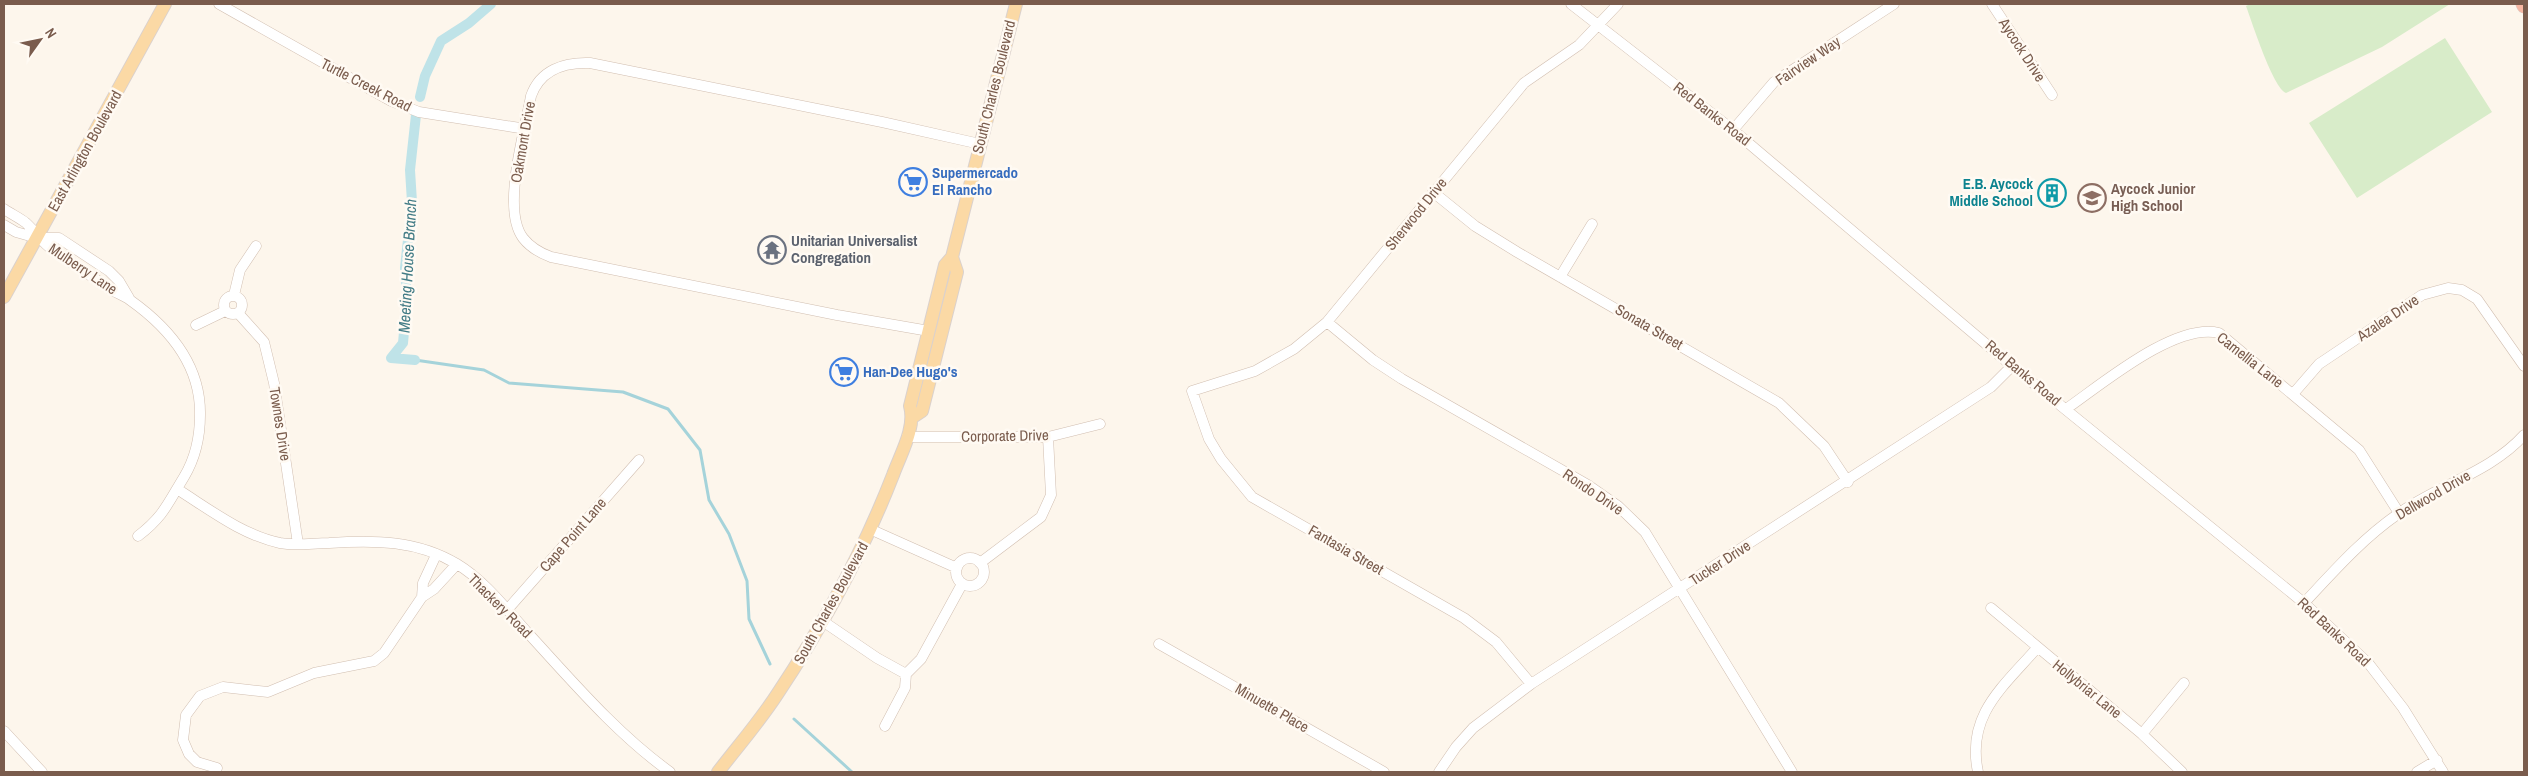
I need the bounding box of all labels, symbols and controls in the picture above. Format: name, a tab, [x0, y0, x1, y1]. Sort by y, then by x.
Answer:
street label: Aycock Drive	[1993, 13, 2051, 86]
north arrow	[15, 15, 65, 65]
street label: South Charles Boulevard	[967, 18, 1020, 156]
text: N	[41, 25, 61, 41]
street label: Fairview Way	[1771, 31, 1845, 90]
street label: Turtle Creek Road	[317, 53, 415, 116]
street label: Red Banks Road	[1669, 77, 1755, 151]
street label: East Arlington Boulevard	[43, 86, 127, 215]
street label: Oakmont Drive	[505, 99, 540, 184]
place label: Supermercado El Rancho	[932, 162, 1018, 200]
supermarket icon: Supermercado El Rancho	[898, 167, 928, 197]
street label: Sherwood Drive	[1380, 173, 1452, 255]
place label: E.B. Aycock Middle School	[1950, 173, 2033, 211]
building icon: E.B. Aycock Middle School	[2037, 178, 2067, 208]
place label: Aycock Junior High School	[2111, 178, 2196, 216]
school or university icon: Aycock Junior High School	[2077, 183, 2107, 213]
water label: Meeting House Branch	[393, 198, 421, 334]
place label: Unitarian Universalist Congregation	[791, 230, 917, 268]
temple icon: Unitarian Universalist Congregation	[757, 235, 787, 265]
street label: Mulberry Lane	[45, 238, 122, 299]
street label: Azalea Drive	[2352, 289, 2423, 347]
street label: Sonata Street	[1611, 299, 1688, 355]
street label: Camellia Lane	[2213, 327, 2288, 392]
street label: Red Banks Road	[1981, 335, 2066, 411]
supermarket icon: Han-Dee Hugo's	[829, 357, 859, 387]
place label: Han-Dee Hugo's	[863, 361, 958, 382]
street label: Townes Drive	[264, 385, 297, 463]
street label: Corporate Drive	[961, 424, 1049, 447]
street label: Rondo Drive	[1559, 464, 1628, 520]
street label: Dellwood Drive	[2391, 465, 2474, 525]
street label: Cape Point Lane	[534, 493, 611, 576]
street label: Fantasia Street	[1305, 520, 1388, 580]
street label: Tucker Drive	[1685, 535, 1755, 590]
street label: South Charles Boulevard	[788, 538, 873, 668]
street label: Thackery Road	[463, 569, 537, 643]
street label: Red Banks Road	[2293, 592, 2376, 671]
street label: Hollybriar Lane	[2048, 654, 2126, 723]
street label: Minuette Place	[1231, 678, 1313, 737]

